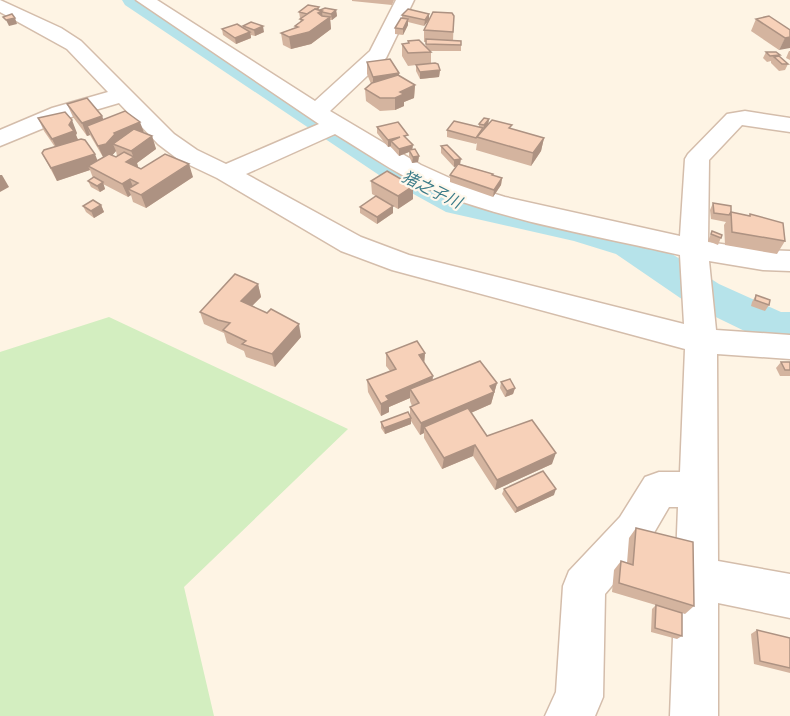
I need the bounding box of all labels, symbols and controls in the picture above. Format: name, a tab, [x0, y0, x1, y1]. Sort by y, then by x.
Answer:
water label: 猪之子川	[399, 167, 466, 213]

